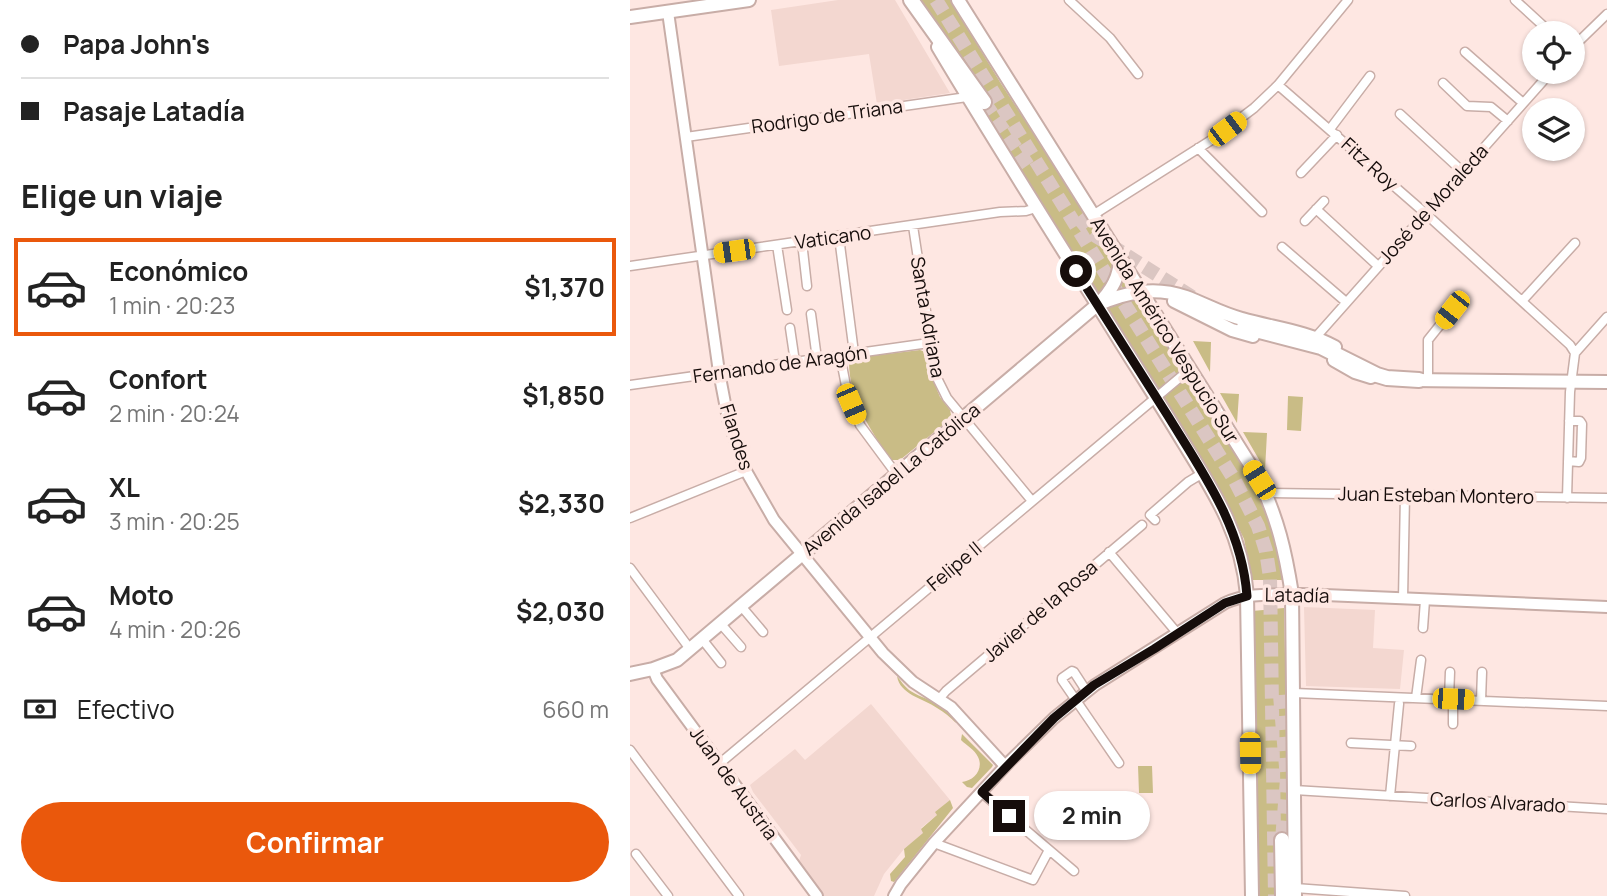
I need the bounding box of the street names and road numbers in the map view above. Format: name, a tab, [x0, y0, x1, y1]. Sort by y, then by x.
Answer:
street label: Rodrigo de Triana	[750, 93, 904, 139]
street label: Fitz Roy	[1336, 131, 1404, 197]
street label: José de Moraleda	[1372, 139, 1494, 269]
street label: Avenida Américo Vespucio Sur	[1085, 212, 1246, 448]
street label: Vaticano	[793, 219, 873, 255]
street label: Santa Adriana	[905, 254, 951, 380]
street label: Fernando de Aragón	[691, 339, 869, 389]
street label: Avenida Isabel La Católica	[797, 397, 985, 561]
street label: Flandes	[714, 401, 760, 473]
street label: Juan Esteban Montero	[1338, 480, 1534, 510]
street label: Felipe II	[921, 535, 987, 597]
street label: Javier de la Rosa	[977, 554, 1103, 668]
street label: Latadía	[1264, 581, 1330, 609]
street label: Juan de Austria	[684, 721, 784, 845]
street label: Carlos Alvarado	[1429, 785, 1567, 819]

